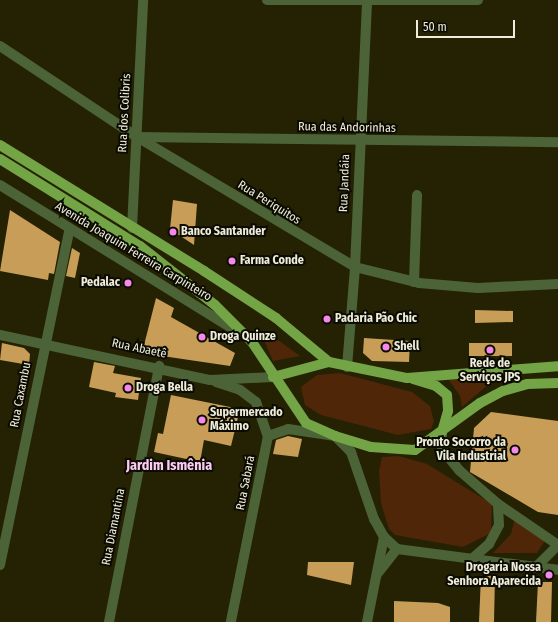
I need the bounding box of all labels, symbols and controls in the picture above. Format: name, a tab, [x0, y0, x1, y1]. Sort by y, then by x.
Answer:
scale bar	[418, 12, 517, 38]
text: 50 m	[423, 20, 447, 34]
street label: Rua dos Colibris	[116, 73, 134, 153]
street label: Rua das Andorinhas	[298, 120, 396, 136]
street label: Rua Jandáia	[337, 154, 353, 212]
street label: Rua Periquitos	[235, 178, 303, 228]
street label: Avenida Joaquim Ferreira Carpinteiro	[52, 199, 214, 305]
place label: Banco Santander	[181, 225, 266, 239]
marker: Banco Santander	[168, 227, 178, 237]
place label: Farma Conde	[240, 254, 304, 268]
marker: Farma Conde	[227, 256, 237, 266]
place label: Pedalac	[81, 276, 120, 290]
marker: Pedalac	[123, 278, 133, 288]
place label: Padaria Pão Chic	[335, 312, 417, 326]
marker: Padaria Pão Chic	[322, 314, 332, 324]
place label: Droga Quinze	[210, 330, 276, 344]
marker: Droga Quinze	[197, 332, 207, 342]
street label: Rua Abaetê	[110, 336, 168, 362]
place label: Shell	[394, 340, 419, 354]
marker: Shell	[381, 342, 391, 352]
marker: Rede de Serviços JPS	[485, 345, 495, 355]
place label: Rede de Serviços JPS	[460, 357, 520, 385]
street label: Rua Caxambu	[8, 361, 34, 429]
place label: Droga Bella	[136, 381, 193, 395]
marker: Droga Bella	[123, 383, 133, 393]
place label: Supermercado Máximo	[210, 406, 283, 434]
marker: Supermercado Máximo	[197, 415, 207, 425]
place label: Pronto Socorro da Vila Industrial	[416, 436, 506, 464]
marker: Pronto Socorro da Vila Industrial	[509, 444, 521, 456]
street label: Rua Sabará	[234, 455, 258, 511]
district label: Jardim Ismênia	[126, 458, 212, 474]
street label: Rua Diamantina	[99, 487, 129, 567]
place label: Drogaria Nossa Senhora Aparecida	[447, 561, 541, 589]
marker: Drogaria Nossa Senhora Aparecida	[544, 570, 554, 580]

